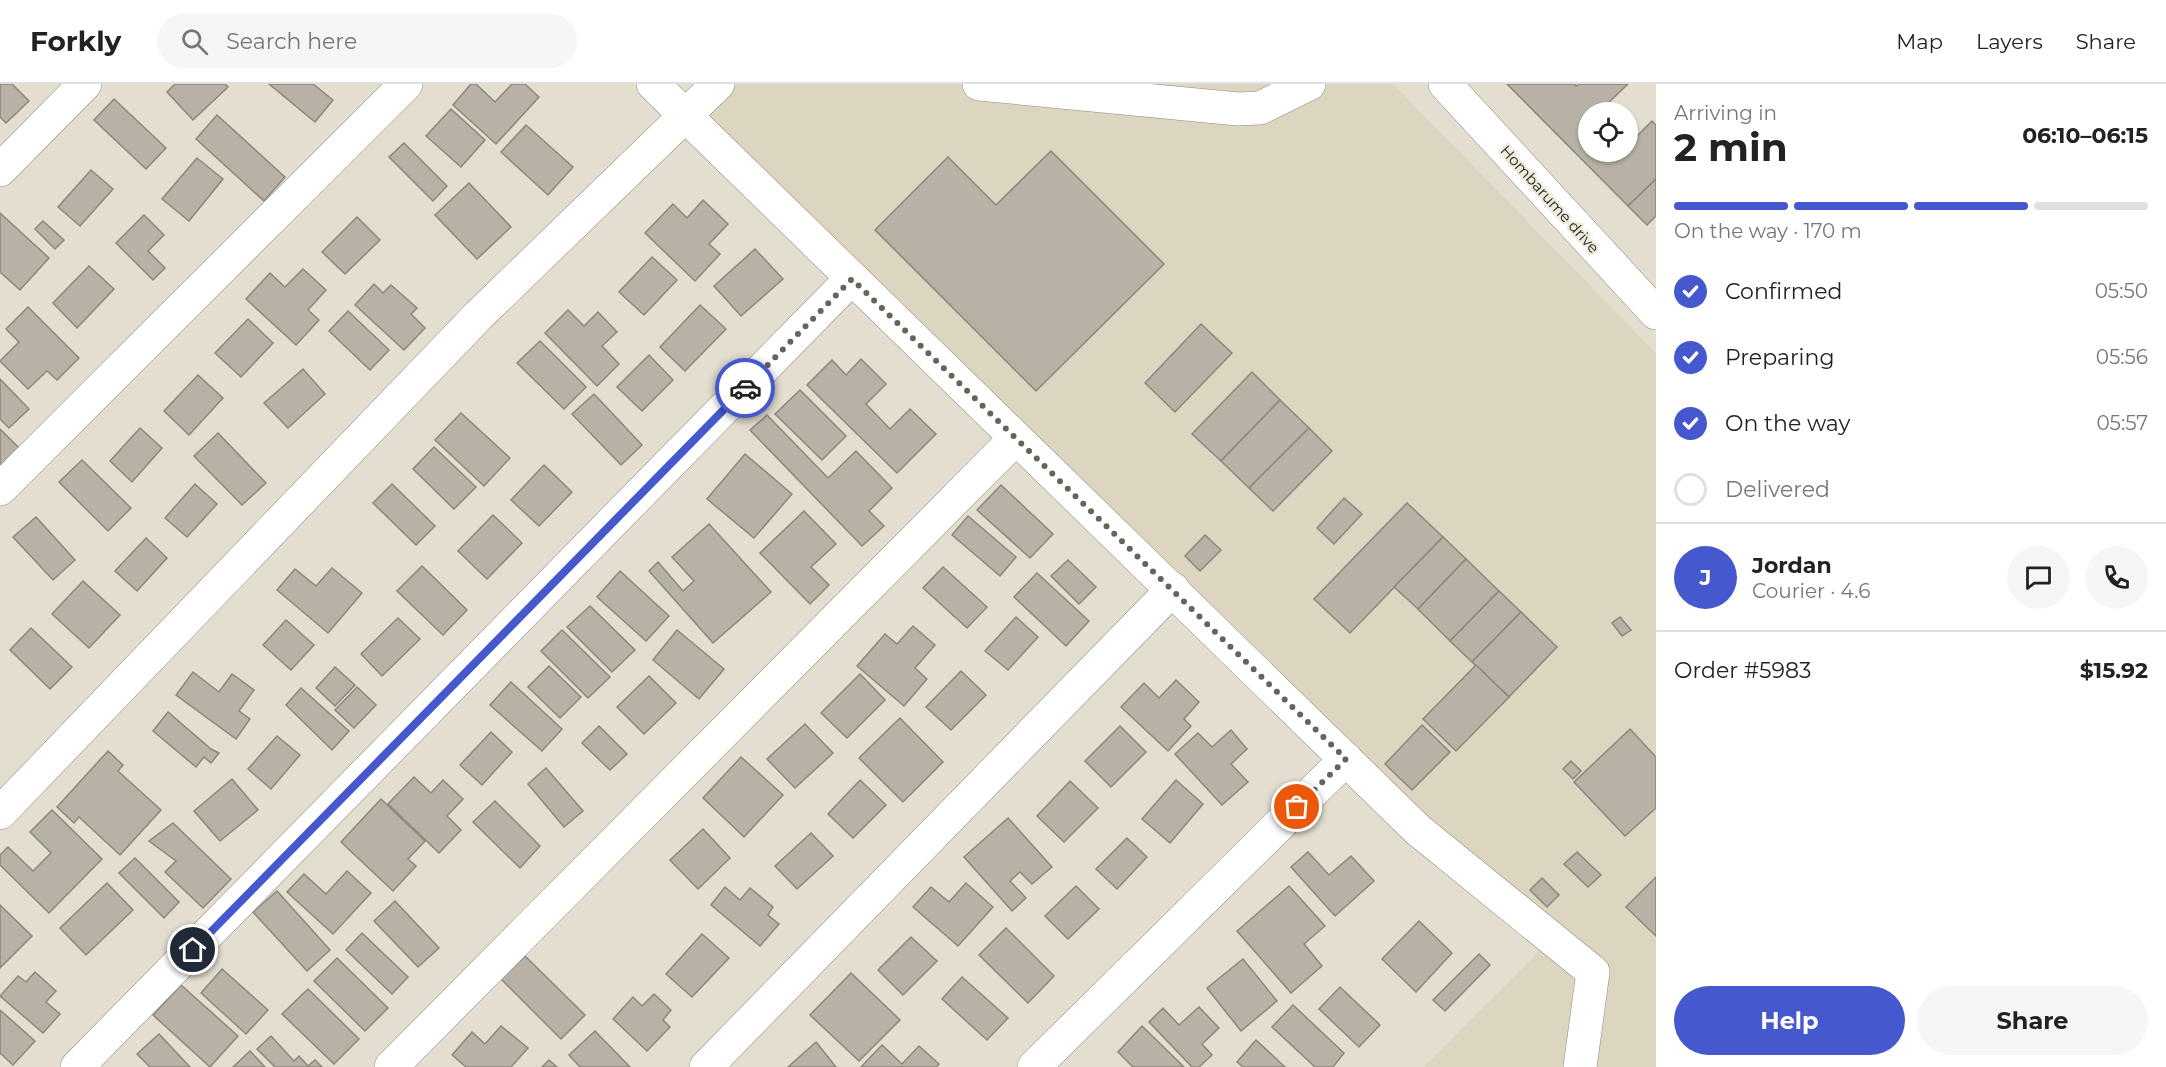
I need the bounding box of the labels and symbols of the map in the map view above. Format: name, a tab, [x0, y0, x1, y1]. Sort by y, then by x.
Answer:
street label: Hombarume drive	[1497, 141, 1603, 257]
courier	[715, 358, 775, 418]
pin	[1271, 781, 1322, 832]
pin	[167, 924, 218, 975]

